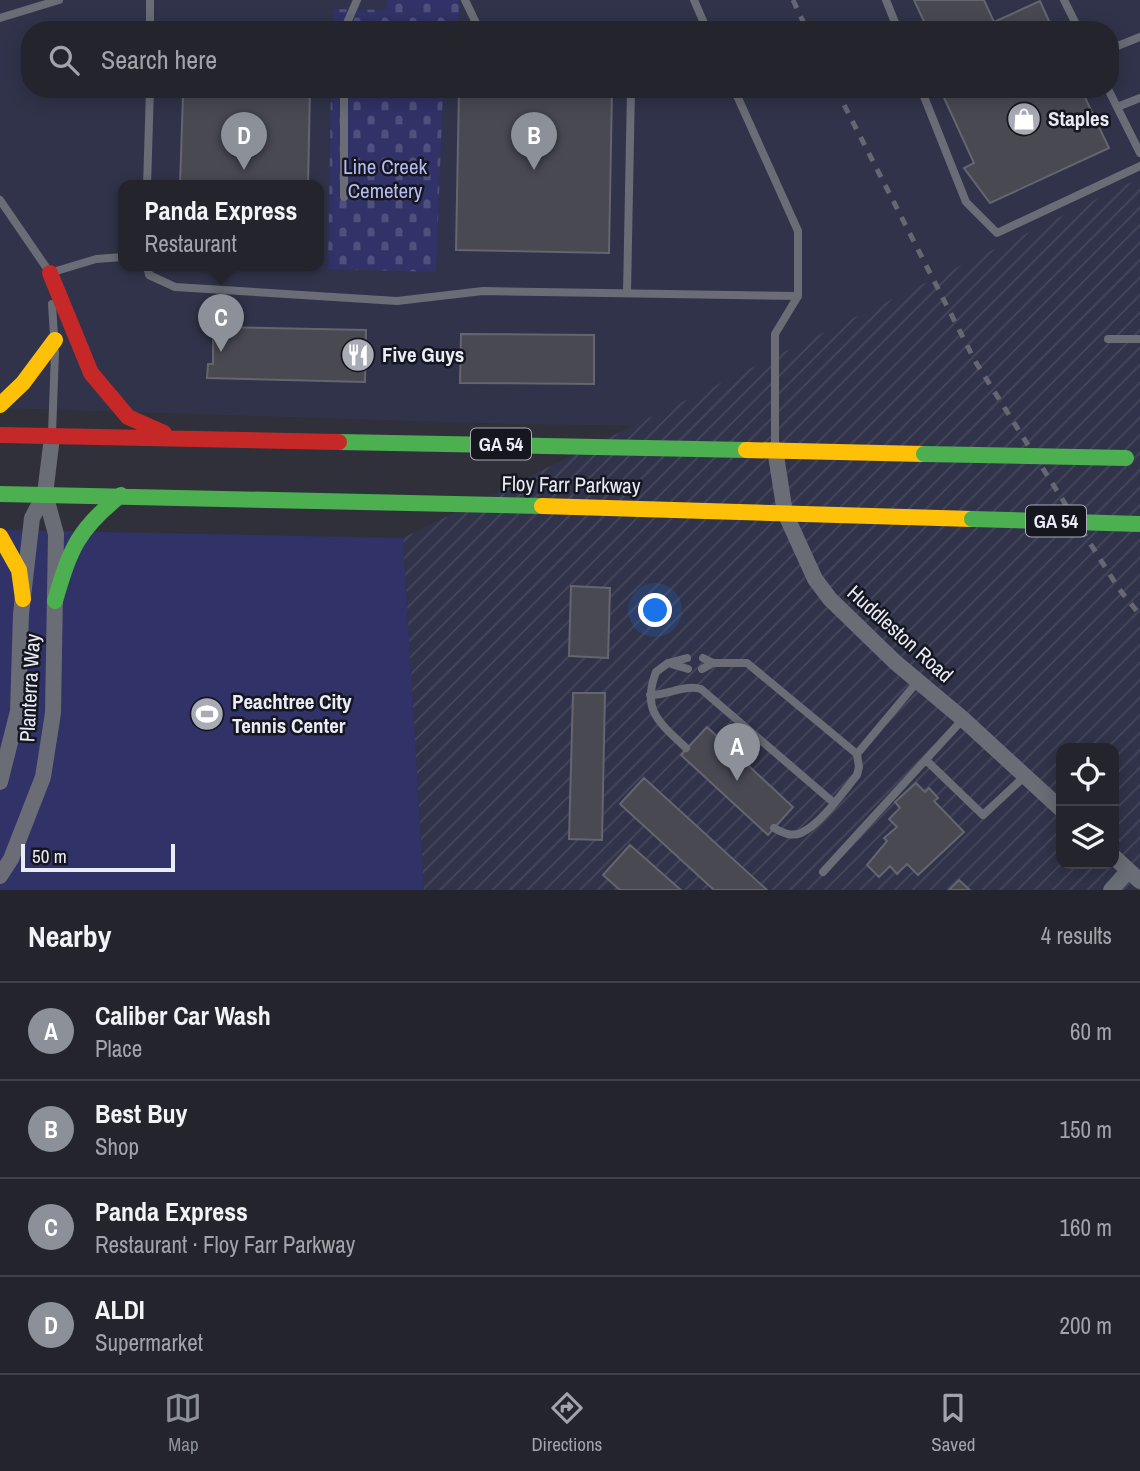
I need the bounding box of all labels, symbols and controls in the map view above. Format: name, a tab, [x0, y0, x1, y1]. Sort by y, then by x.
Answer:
search box	[21, 21, 1119, 98]
icon: search	[45, 41, 83, 79]
text: Search here	[101, 42, 217, 77]
shop icon: Staples	[1005, 100, 1043, 138]
place label: Staples	[1048, 104, 1109, 133]
pin: D	[221, 112, 267, 170]
pin: B	[511, 112, 557, 170]
park label: Line Creek Cemetery	[343, 152, 428, 205]
popup	[118, 180, 324, 271]
text: Panda Express	[145, 193, 297, 228]
text: Restaurant	[145, 228, 237, 259]
pin: C	[198, 294, 244, 352]
restaurant icon: Five Guys	[339, 336, 377, 374]
place label: Five Guys	[382, 340, 464, 369]
road number: GA 54	[471, 428, 531, 460]
street label: Floy Farr Parkway	[501, 469, 641, 500]
road number: GA 54	[1026, 506, 1086, 536]
street label: Huddleston Road	[841, 578, 959, 689]
your location	[638, 593, 672, 627]
street label: Planterra Way	[12, 633, 47, 743]
place label: Peachtree City Tennis Center	[232, 687, 352, 740]
sports icon: Peachtree City Tennis Center	[188, 695, 226, 733]
pin: A	[714, 723, 760, 781]
map controls	[1056, 743, 1119, 869]
button: locate	[1056, 743, 1119, 806]
button: layers	[1056, 806, 1119, 869]
scale bar	[21, 841, 175, 873]
text: 50 m	[32, 843, 67, 869]
text: Nearby	[28, 916, 111, 956]
text: 4 results	[1041, 920, 1112, 951]
text: Caliber Car Wash	[95, 998, 271, 1033]
text: A	[44, 1016, 58, 1047]
text: 60 m	[1070, 1016, 1112, 1047]
text: Place	[95, 1033, 142, 1064]
text: Best Buy	[95, 1096, 187, 1131]
text: B	[44, 1114, 58, 1145]
text: 150 m	[1060, 1114, 1112, 1145]
text: Shop	[95, 1131, 139, 1162]
text: Panda Express	[95, 1194, 248, 1229]
text: C	[44, 1212, 58, 1243]
text: 160 m	[1060, 1212, 1112, 1243]
text: Restaurant · Floy Farr Parkway	[95, 1229, 355, 1260]
text: ALDI	[95, 1292, 145, 1327]
text: D	[44, 1310, 58, 1341]
text: 200 m	[1060, 1310, 1112, 1341]
text: Supermarket	[95, 1327, 203, 1358]
tab: Map	[164, 1389, 202, 1457]
tab: Directions	[531, 1389, 602, 1457]
tab: Saved	[931, 1389, 976, 1457]

